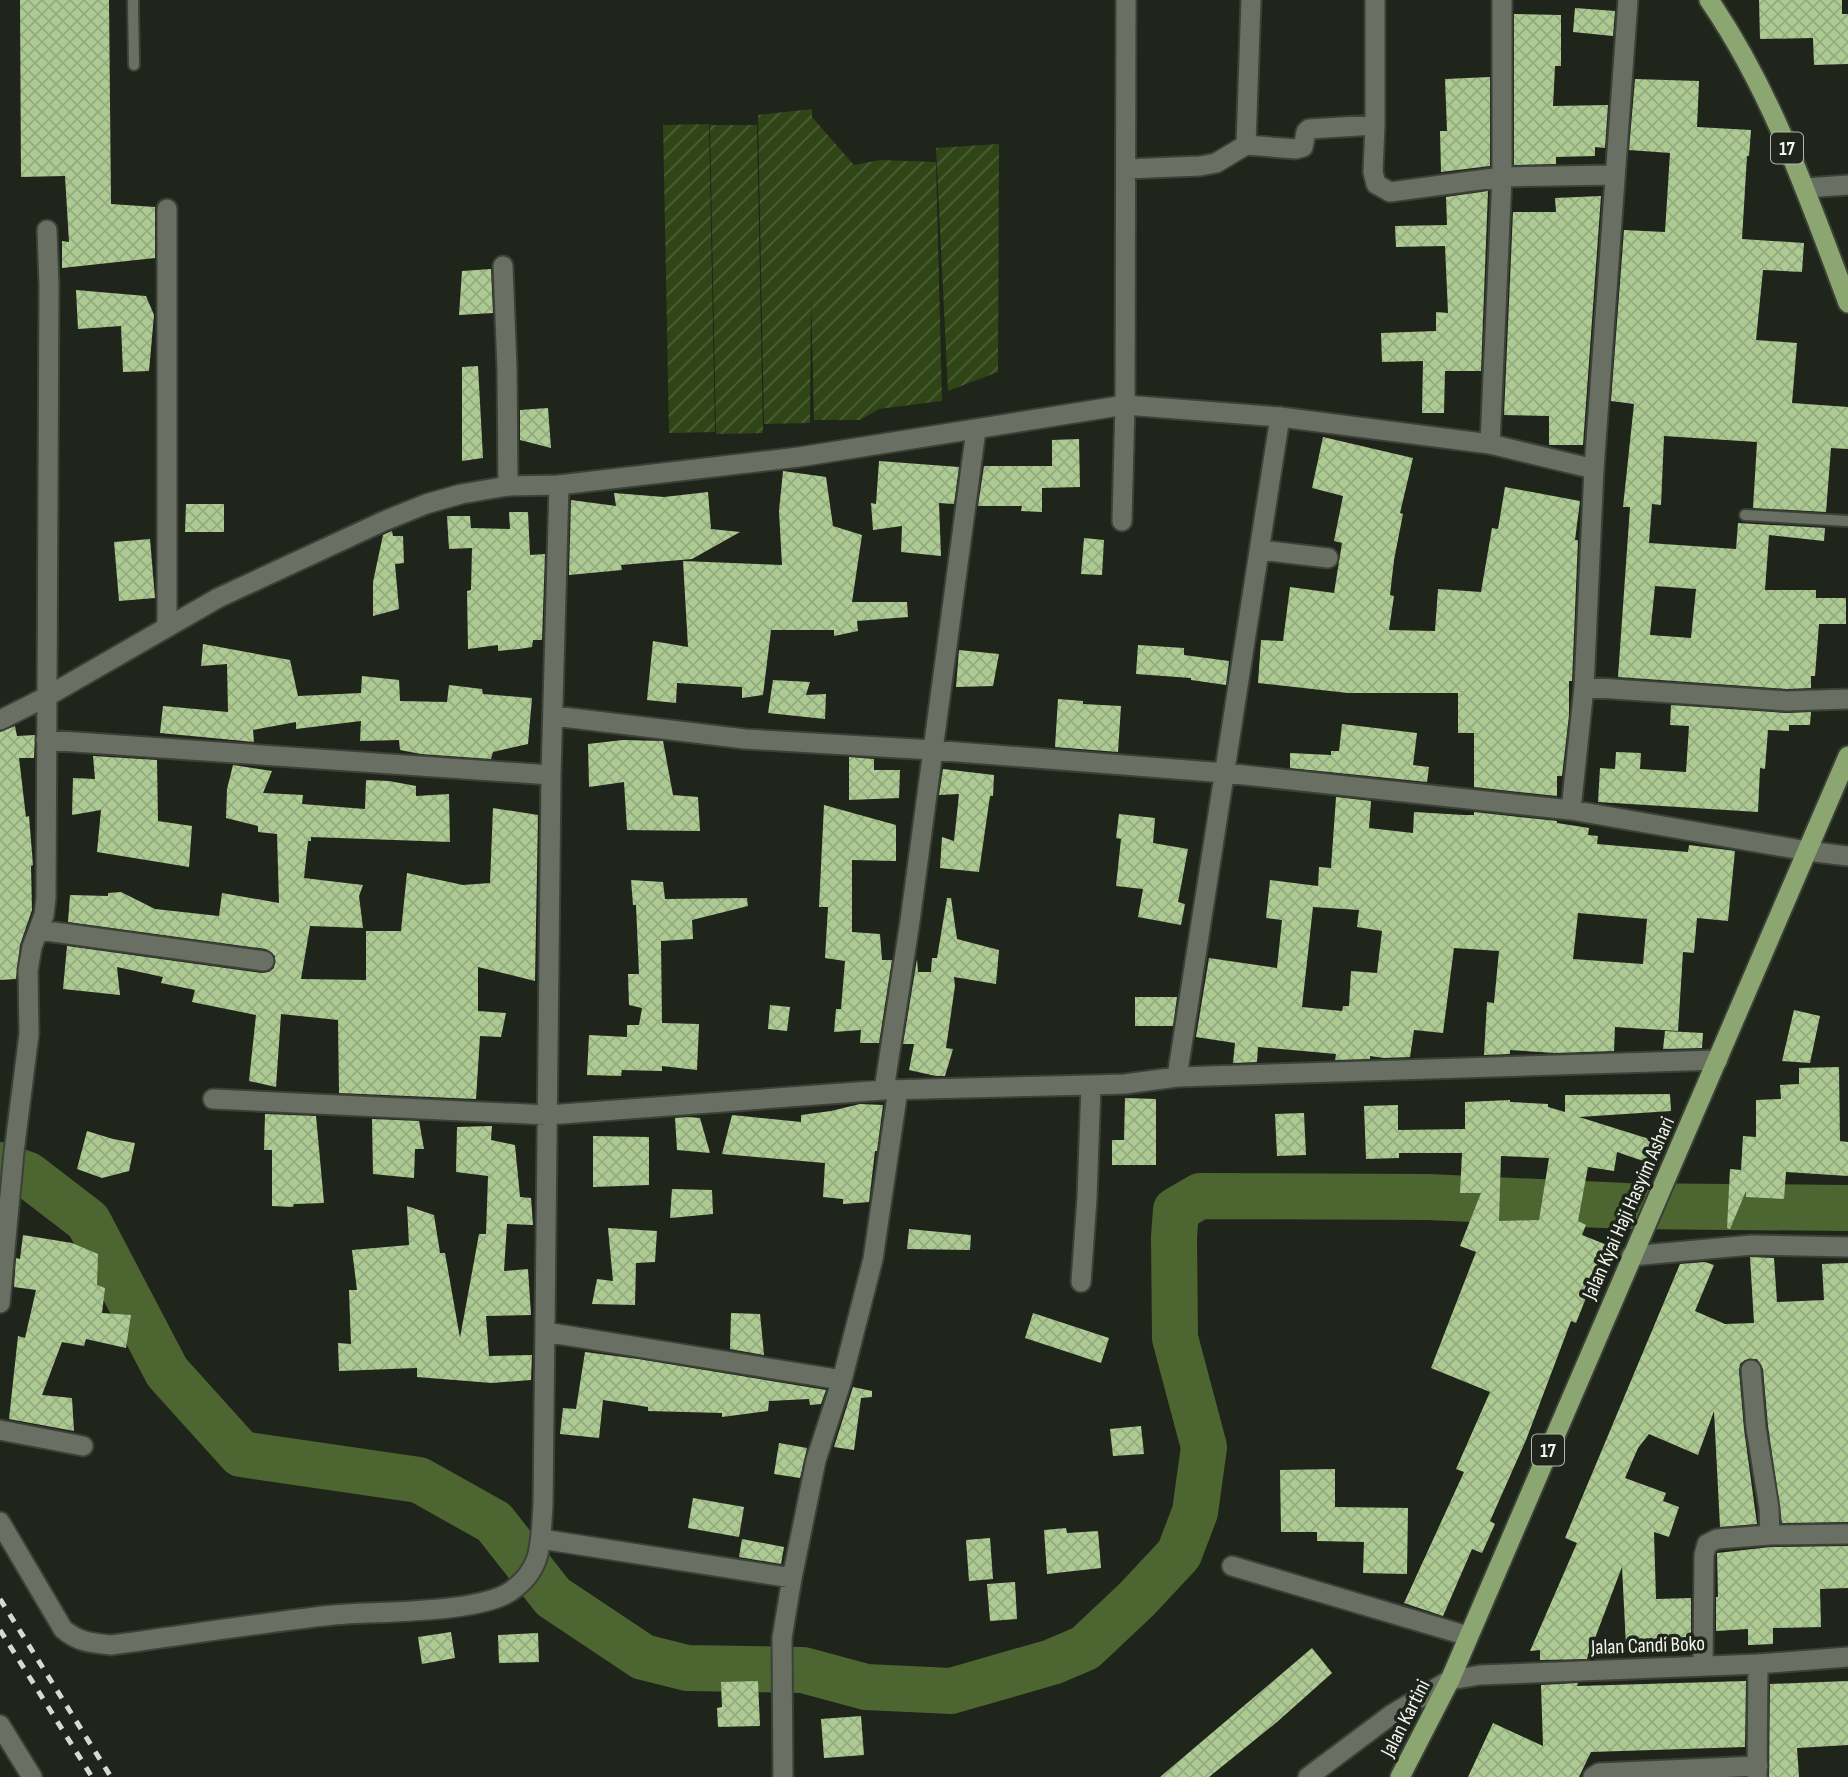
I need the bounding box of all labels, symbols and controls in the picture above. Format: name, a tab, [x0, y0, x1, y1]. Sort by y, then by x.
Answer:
road number: 17	[1771, 132, 1803, 164]
street label: Jalan Kyai Haji Hasyim Ashari	[1577, 1113, 1680, 1304]
road number: 17	[1532, 1434, 1564, 1466]
street label: Jalan Candi Boko	[1590, 1631, 1705, 1660]
street label: Jalan Kartini	[1375, 1675, 1436, 1762]

